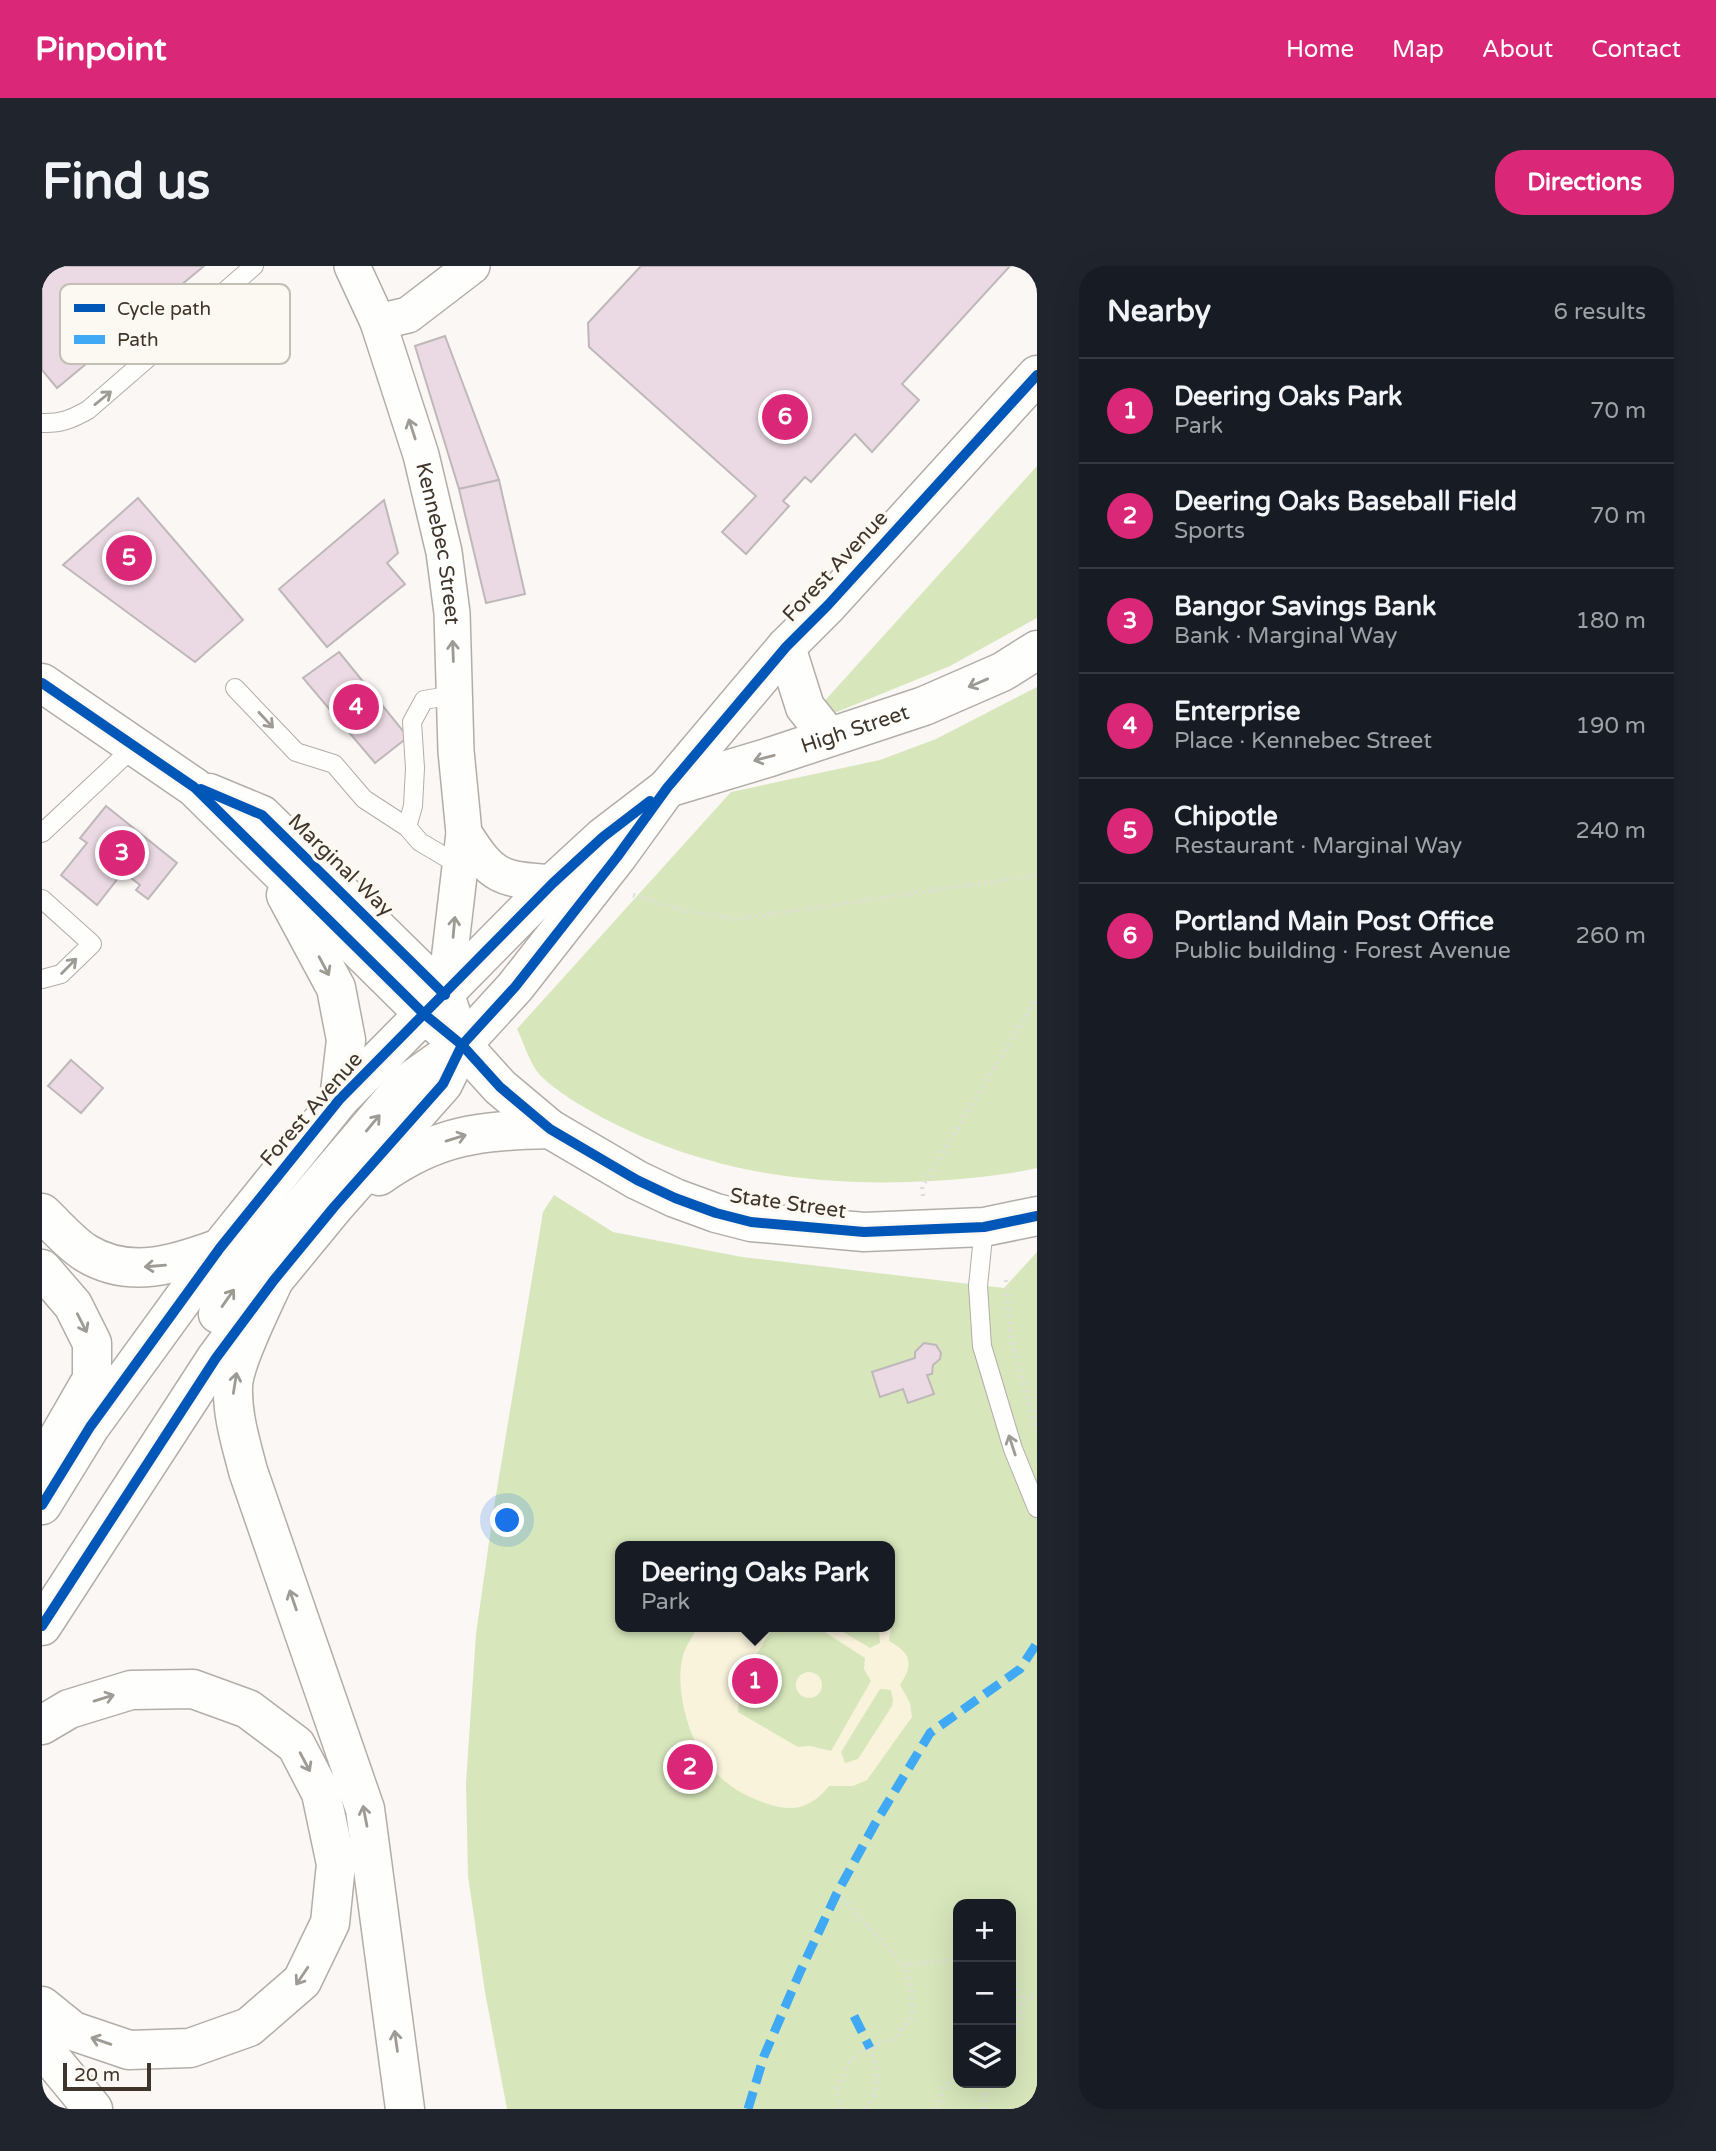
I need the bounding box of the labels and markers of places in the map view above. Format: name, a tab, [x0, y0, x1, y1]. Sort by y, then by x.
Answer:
pin: 6	[762, 391, 808, 443]
pin: 5	[106, 532, 152, 584]
pin: 4	[333, 681, 379, 733]
pin: 3	[99, 827, 145, 879]
pin: 1	[732, 1655, 778, 1707]
pin: 2	[667, 1741, 713, 1793]

